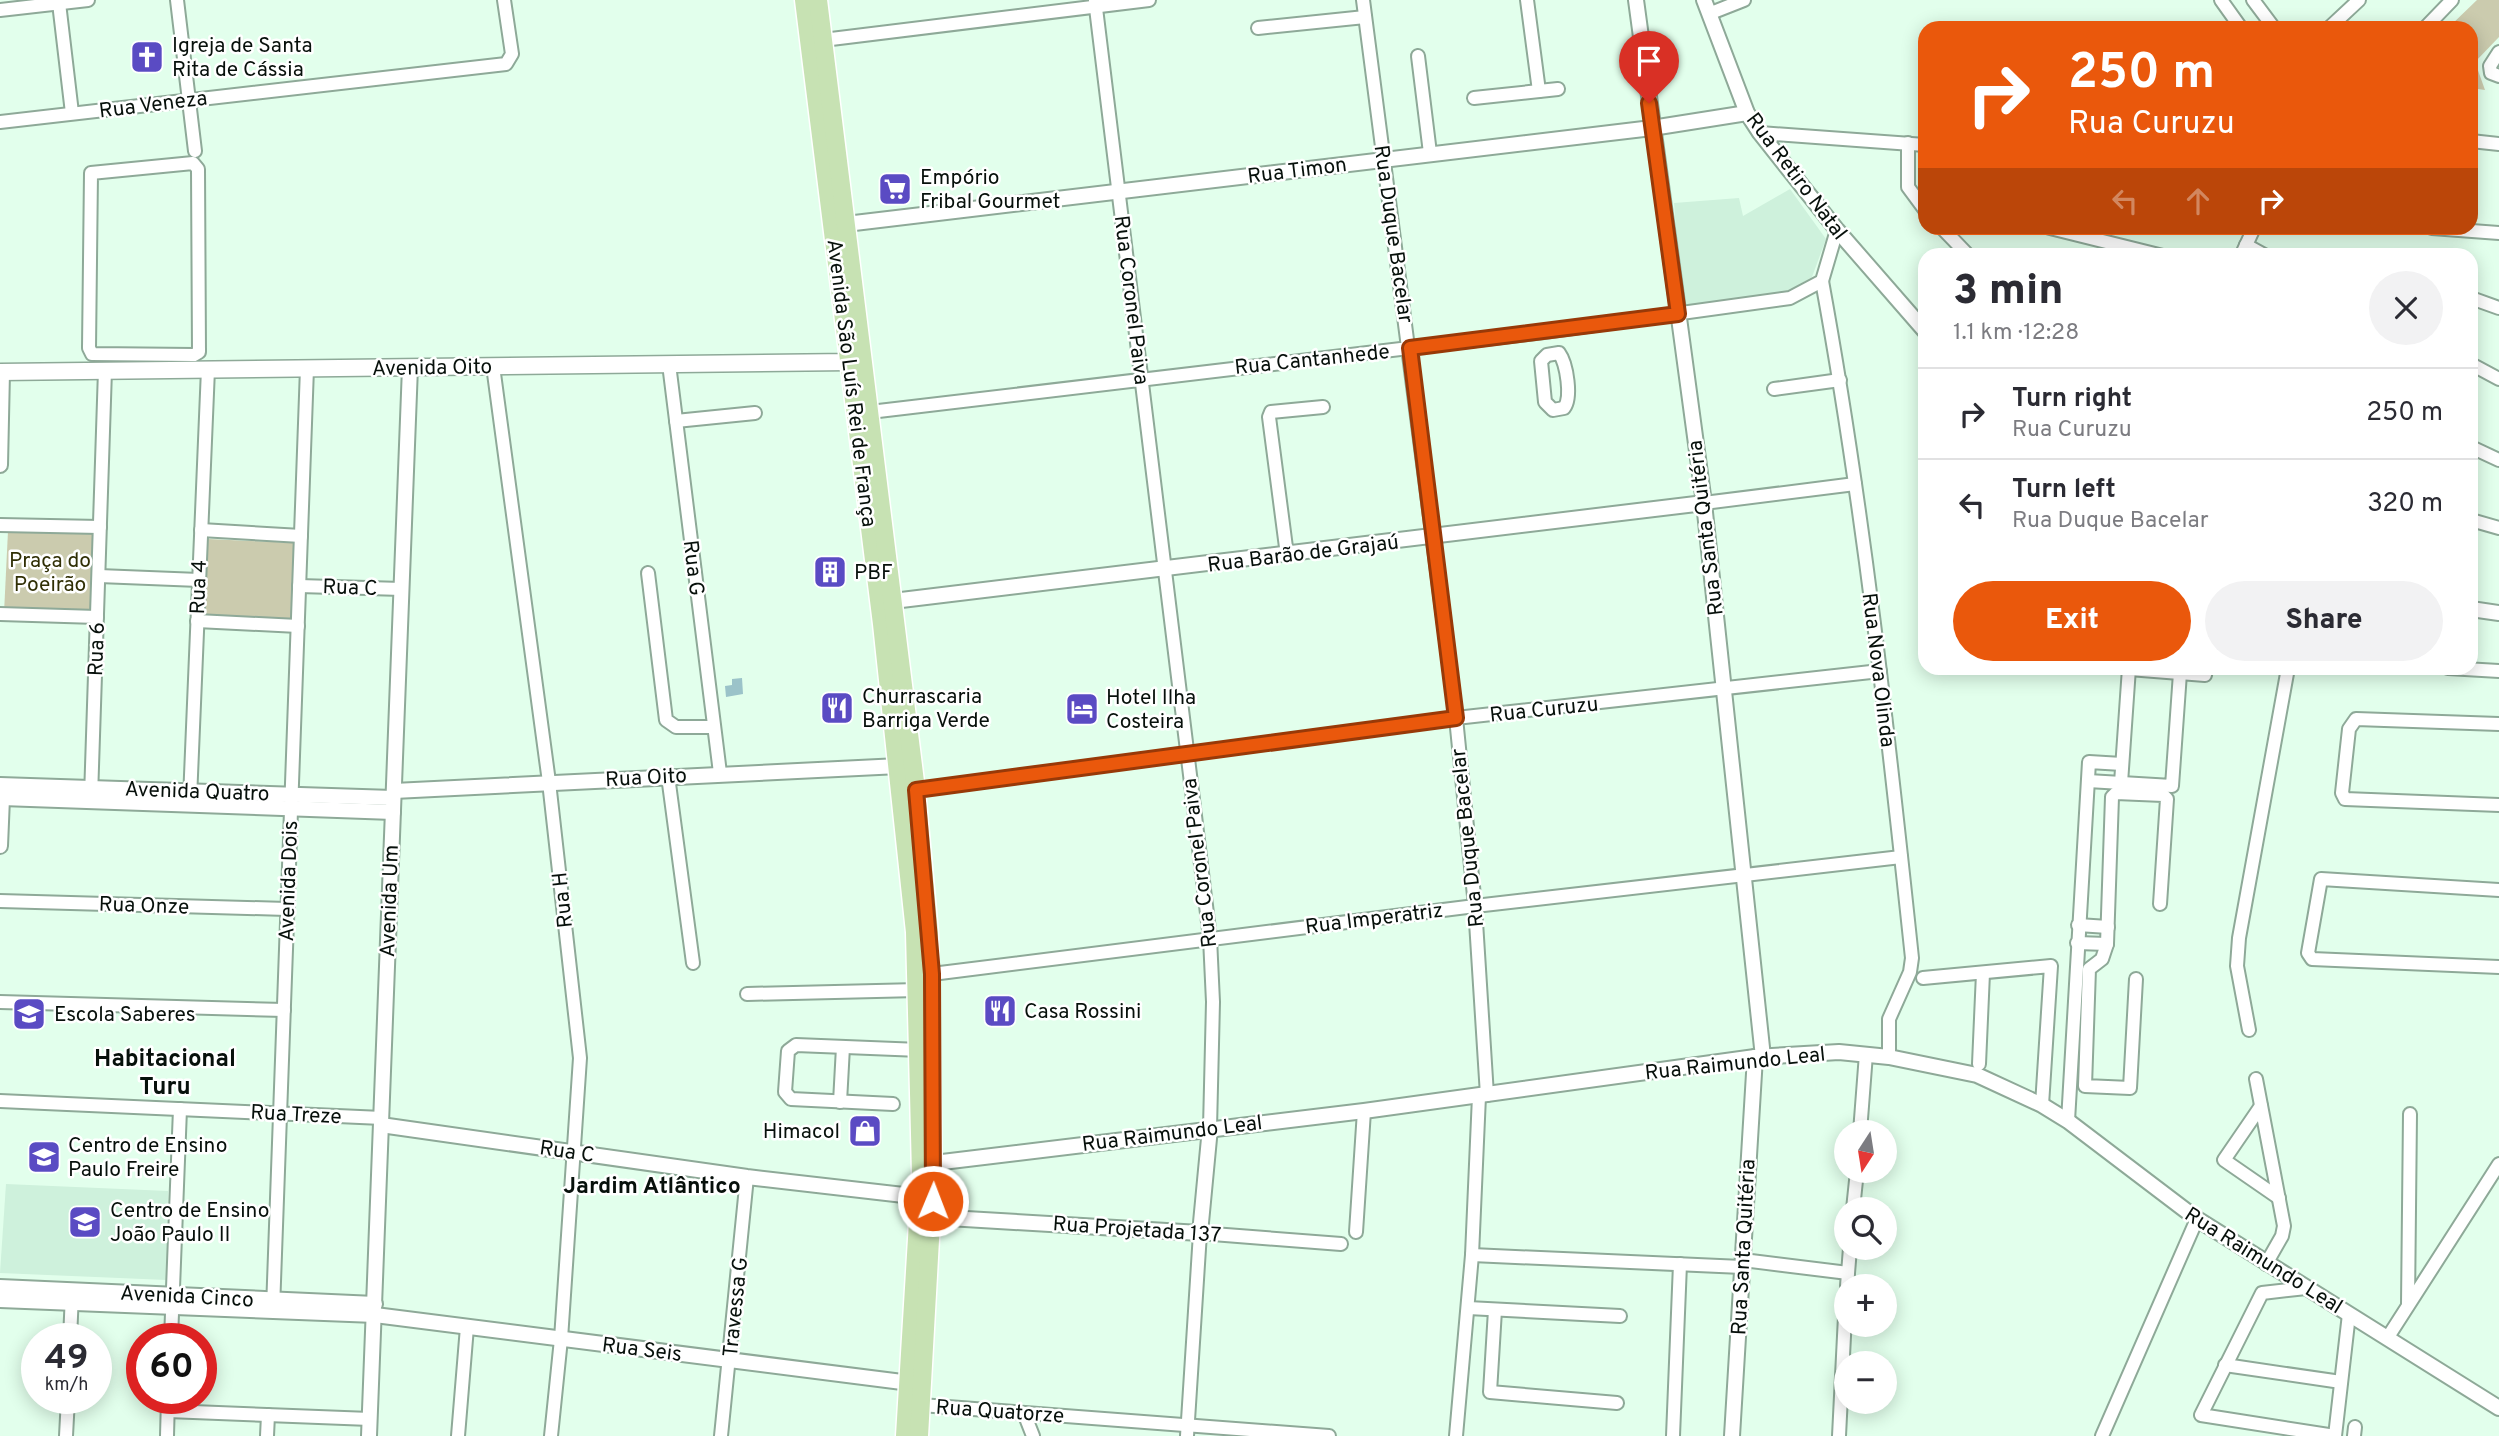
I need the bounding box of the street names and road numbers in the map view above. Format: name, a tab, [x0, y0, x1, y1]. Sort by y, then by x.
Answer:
street label: Rua Veneza	[98, 85, 209, 126]
street label: Rua Retiro Natal	[1739, 108, 1852, 246]
street label: Rua Duque Bacelar	[1367, 143, 1418, 325]
street label: Rua Timon	[1246, 152, 1348, 191]
street label: Rua Coronel Paiva	[1107, 214, 1154, 386]
street label: Avenida São Luís Rei de França	[819, 238, 882, 529]
street label: Rua Cantanhede	[1233, 339, 1391, 382]
street label: Avenida Oito	[372, 354, 492, 383]
street label: Rua Santa Quitéria	[1682, 438, 1731, 617]
street label: Rua Barão de Grajaú	[1206, 529, 1400, 580]
street label: Rua G	[676, 539, 709, 598]
street label: Rua 4	[185, 559, 214, 615]
street label: Rua C	[322, 574, 378, 603]
street label: Rua Nova Olinda	[1855, 591, 1900, 749]
street label: Rua 6	[83, 622, 112, 677]
street label: Rua Curuzu	[1488, 691, 1600, 730]
street label: Rua Duque Bacelar	[1446, 747, 1491, 929]
street label: Rua Oito	[605, 763, 688, 794]
street label: Avenida Quatro	[124, 776, 270, 809]
street label: Rua Coronel Paiva	[1177, 777, 1224, 949]
street label: Avenida Dois	[274, 820, 305, 942]
street label: Avenida Um	[375, 844, 406, 958]
street label: Rua H	[547, 870, 580, 929]
street label: Rua Onze	[98, 891, 190, 922]
street label: Rua Imperatriz	[1304, 898, 1445, 941]
street label: Rua Raimundo Leal	[1643, 1042, 1827, 1087]
street label: Rua Treze	[249, 1100, 342, 1131]
street label: Rua Raimundo Leal	[1080, 1110, 1264, 1159]
street label: Rua C	[538, 1135, 596, 1170]
street label: Rua Santa Quitéria	[1726, 1158, 1763, 1336]
street label: Rua Raimundo Leal	[2179, 1202, 2347, 1321]
street label: Rua Projetada 137	[1052, 1211, 1222, 1250]
street label: Travessa G	[718, 1256, 755, 1359]
street label: Avenida Cinco	[119, 1281, 254, 1314]
street label: Rua Seis	[600, 1332, 683, 1369]
street label: Rua Quatorze	[935, 1395, 1065, 1430]

